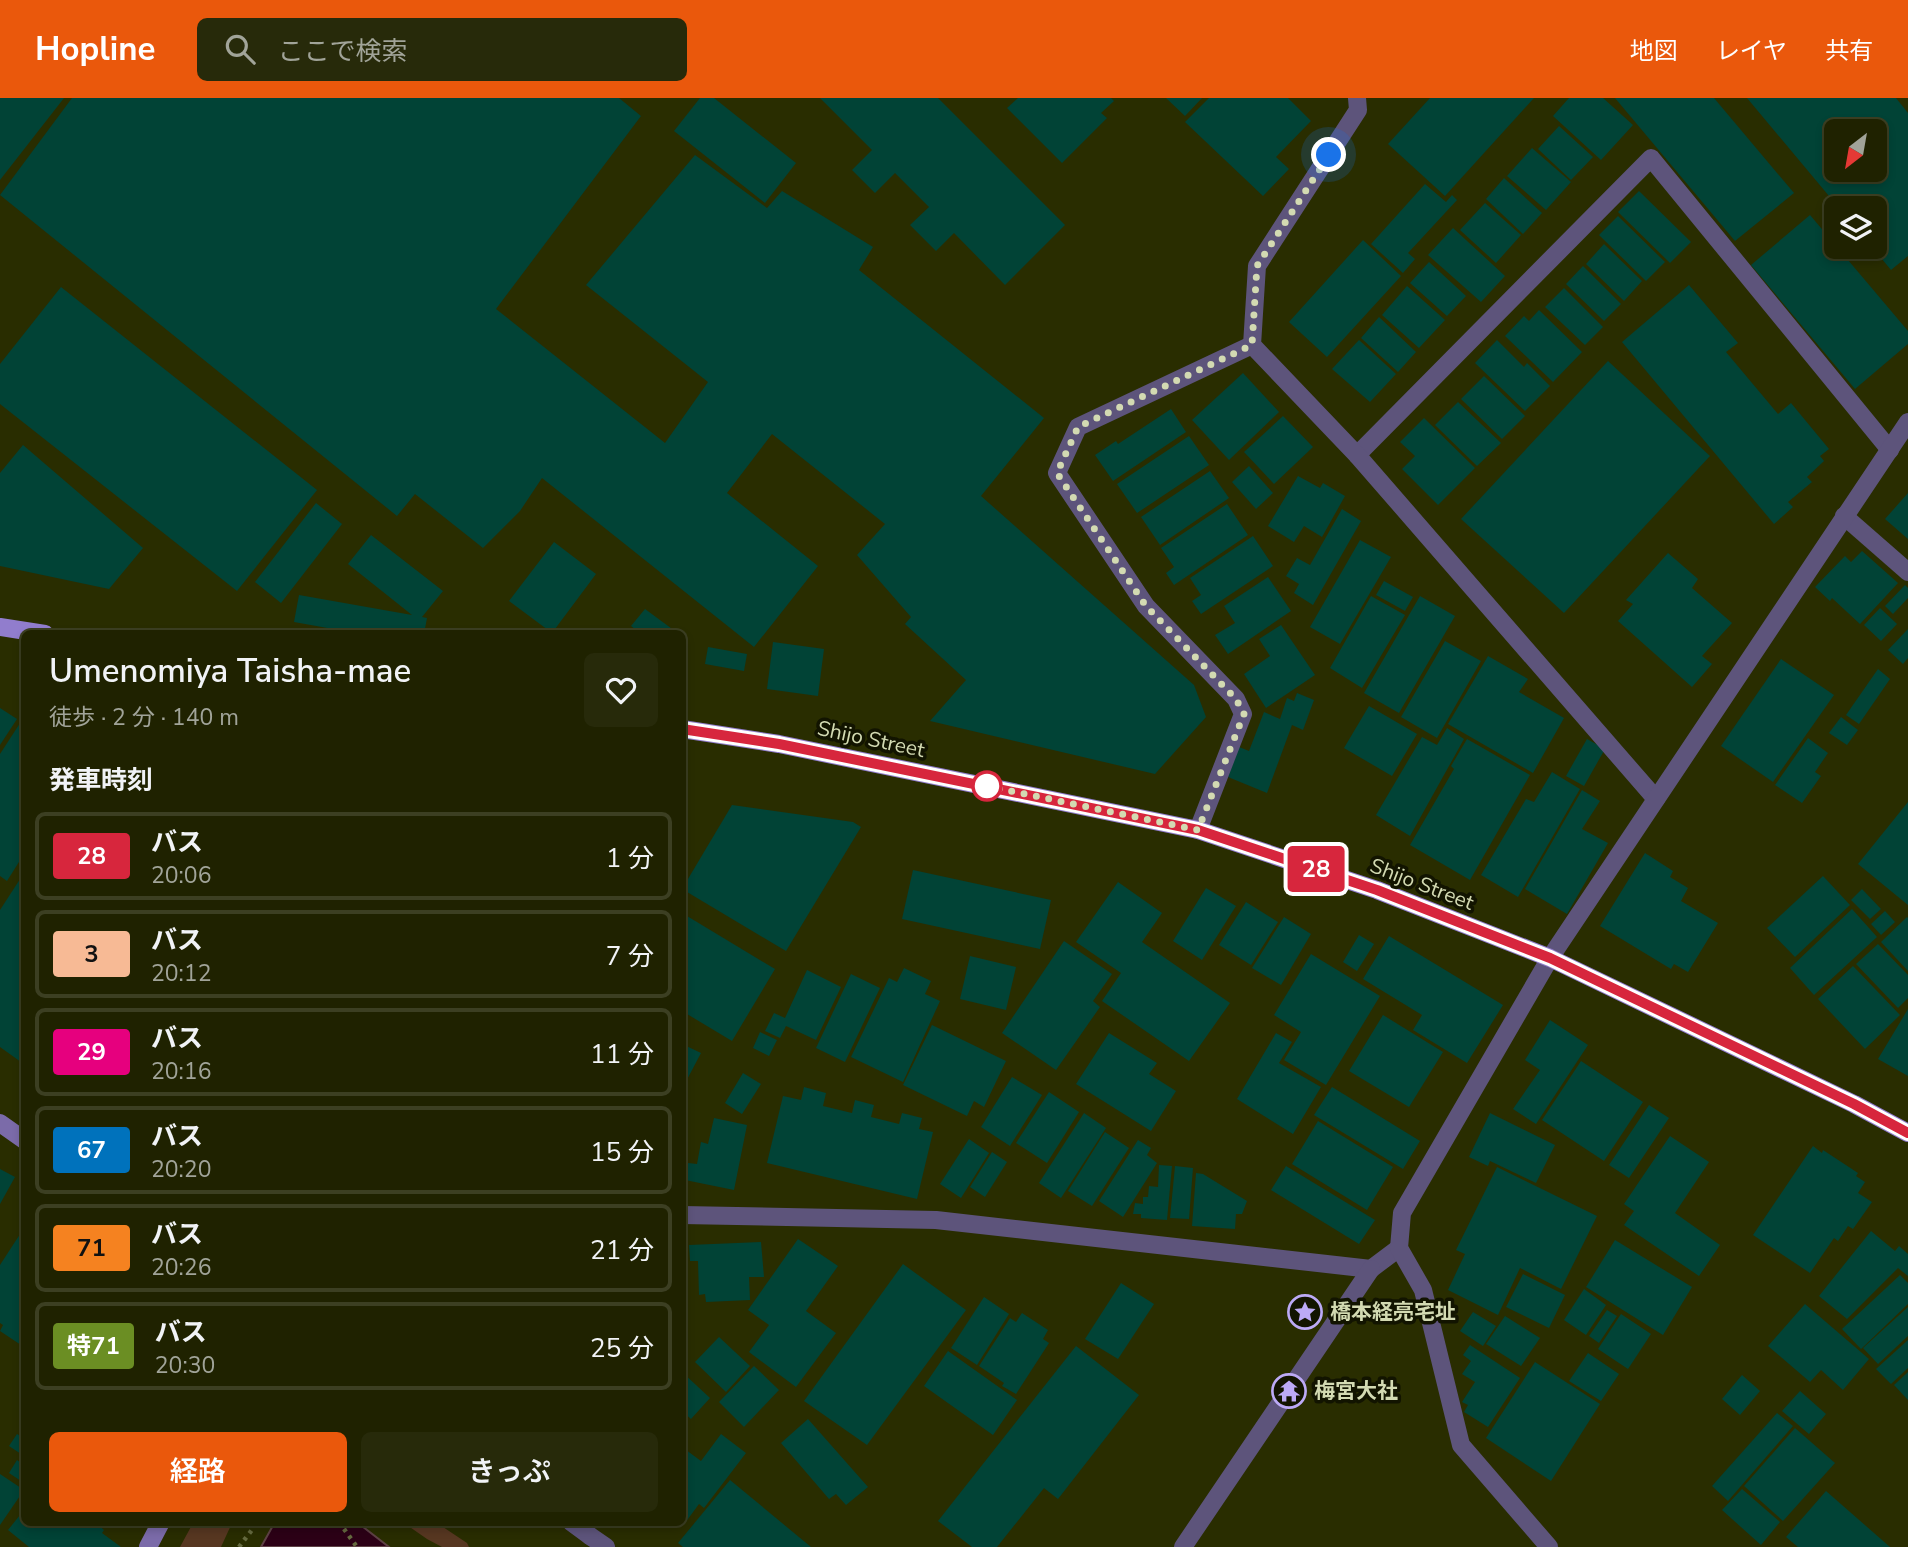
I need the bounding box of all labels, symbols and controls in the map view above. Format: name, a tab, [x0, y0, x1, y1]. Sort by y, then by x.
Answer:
search box	[197, 18, 687, 81]
text: Hopline	[35, 27, 155, 72]
icon: search	[221, 30, 259, 68]
text: ここで検索	[277, 34, 407, 69]
text: 地図	[1630, 35, 1678, 67]
text: レイヤ	[1716, 35, 1787, 67]
text: 共有	[1825, 35, 1873, 67]
north arrow	[1824, 119, 1886, 182]
map controls	[1824, 119, 1887, 259]
your location	[1311, 137, 1346, 172]
button: layers	[1824, 196, 1887, 259]
text: Umenomiya Taisha-mae	[49, 649, 411, 694]
button: heart	[584, 653, 658, 727]
text: 徒歩 · 2 分 · 140 m	[49, 702, 239, 733]
street label: Shijo Street	[815, 714, 928, 764]
text: 発車時刻	[49, 763, 153, 798]
unlabelled marker	[972, 771, 1002, 801]
text: バス	[151, 825, 203, 860]
text: 28	[77, 840, 106, 872]
text: 1 分	[606, 841, 654, 876]
line badge: 28	[1284, 846, 1348, 892]
street label: Shijo Street	[1366, 851, 1479, 917]
text: 28	[1302, 853, 1330, 885]
text: 20:06	[151, 860, 211, 891]
text: バス	[151, 923, 203, 958]
text: 3	[84, 938, 99, 970]
text: 7 分	[606, 939, 654, 974]
text: 20:12	[151, 958, 211, 989]
text: バス	[151, 1021, 203, 1056]
text: 29	[77, 1036, 106, 1068]
text: 11 分	[590, 1037, 654, 1072]
text: 20:16	[151, 1056, 211, 1087]
text: バス	[151, 1119, 203, 1154]
text: 67	[77, 1134, 106, 1166]
text: 15 分	[590, 1135, 654, 1170]
text: 20:20	[151, 1154, 211, 1185]
text: バス	[151, 1217, 203, 1252]
text: 71	[77, 1232, 106, 1264]
text: 21 分	[590, 1233, 654, 1268]
text: 20:26	[151, 1252, 211, 1283]
place icon: 橋本経亮宅址	[1286, 1293, 1324, 1331]
place label: 橋本経亮宅址	[1330, 1298, 1456, 1326]
text: バス	[155, 1315, 207, 1350]
text: 特71	[67, 1330, 120, 1362]
text: 25 分	[590, 1331, 654, 1366]
text: 20:30	[155, 1350, 215, 1381]
temple icon: 梅宮大社	[1270, 1372, 1308, 1410]
place label: 梅宮大社	[1314, 1377, 1398, 1405]
button: 経路	[49, 1432, 347, 1512]
button: きっぷ	[361, 1432, 658, 1512]

